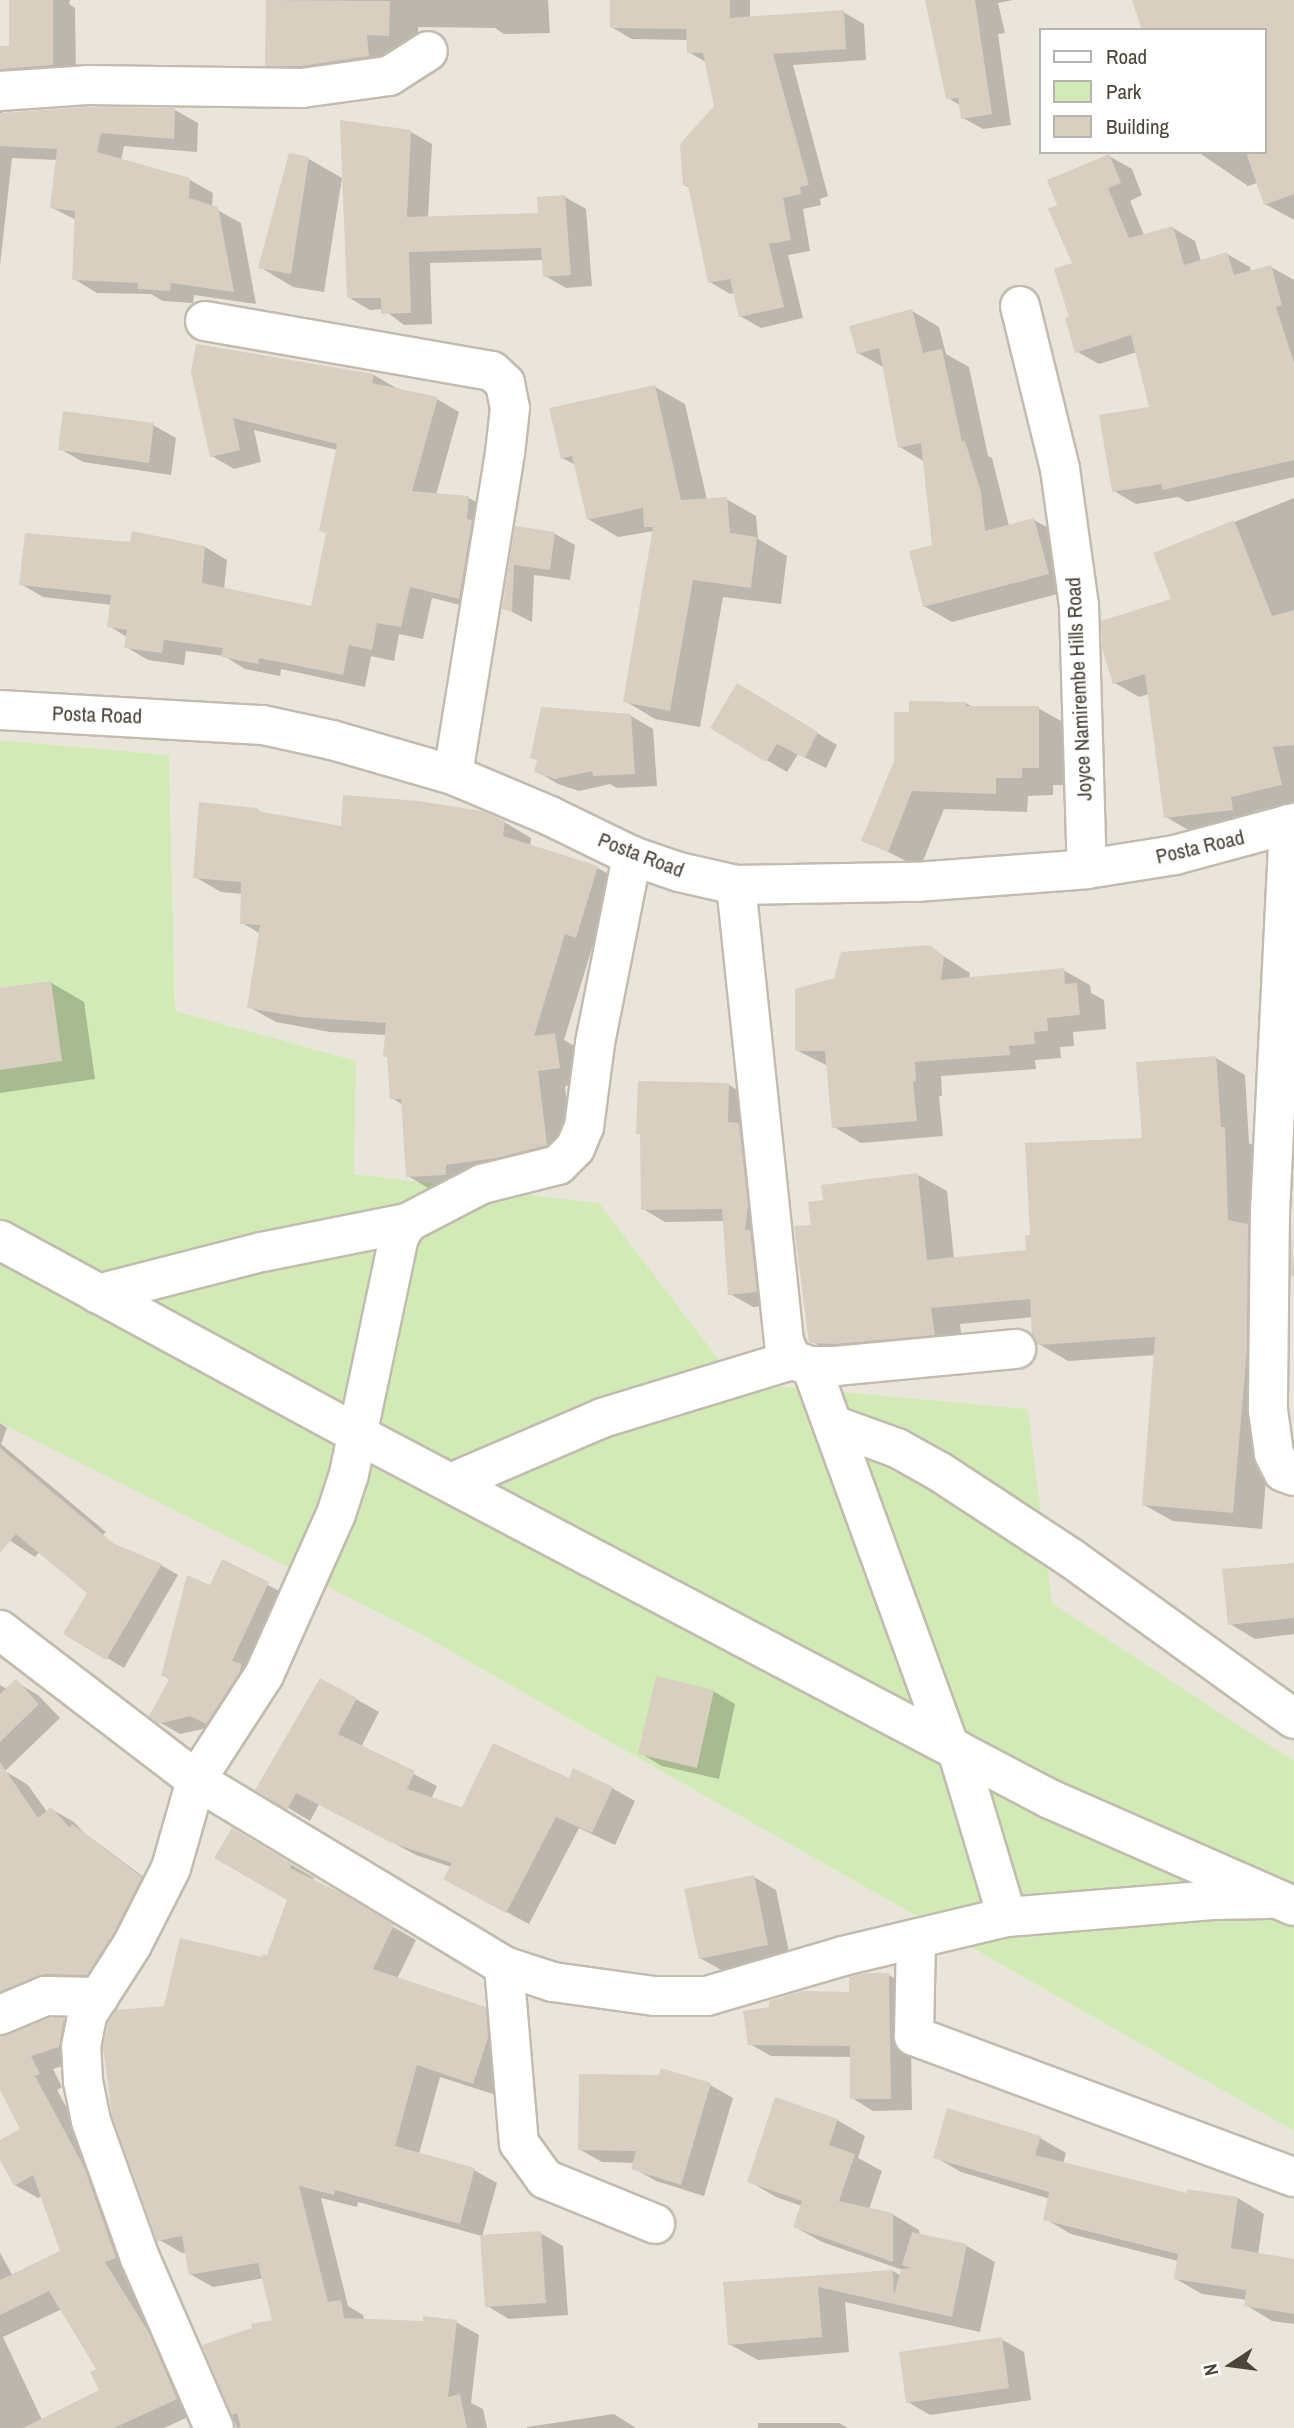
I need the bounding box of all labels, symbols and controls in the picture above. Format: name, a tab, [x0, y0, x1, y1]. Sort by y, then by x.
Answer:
legend	[1038, 28, 1266, 154]
text: Road	[1106, 42, 1147, 71]
text: Park	[1106, 77, 1141, 106]
text: Building	[1106, 112, 1169, 141]
street label: Joyce Namirembe Hills Road	[1061, 577, 1097, 801]
street label: Posta Road	[52, 701, 142, 729]
street label: Posta Road	[1153, 825, 1247, 869]
street label: Posta Road	[594, 827, 688, 883]
north arrow	[1196, 2330, 1266, 2400]
text: N	[1197, 2361, 1224, 2378]

